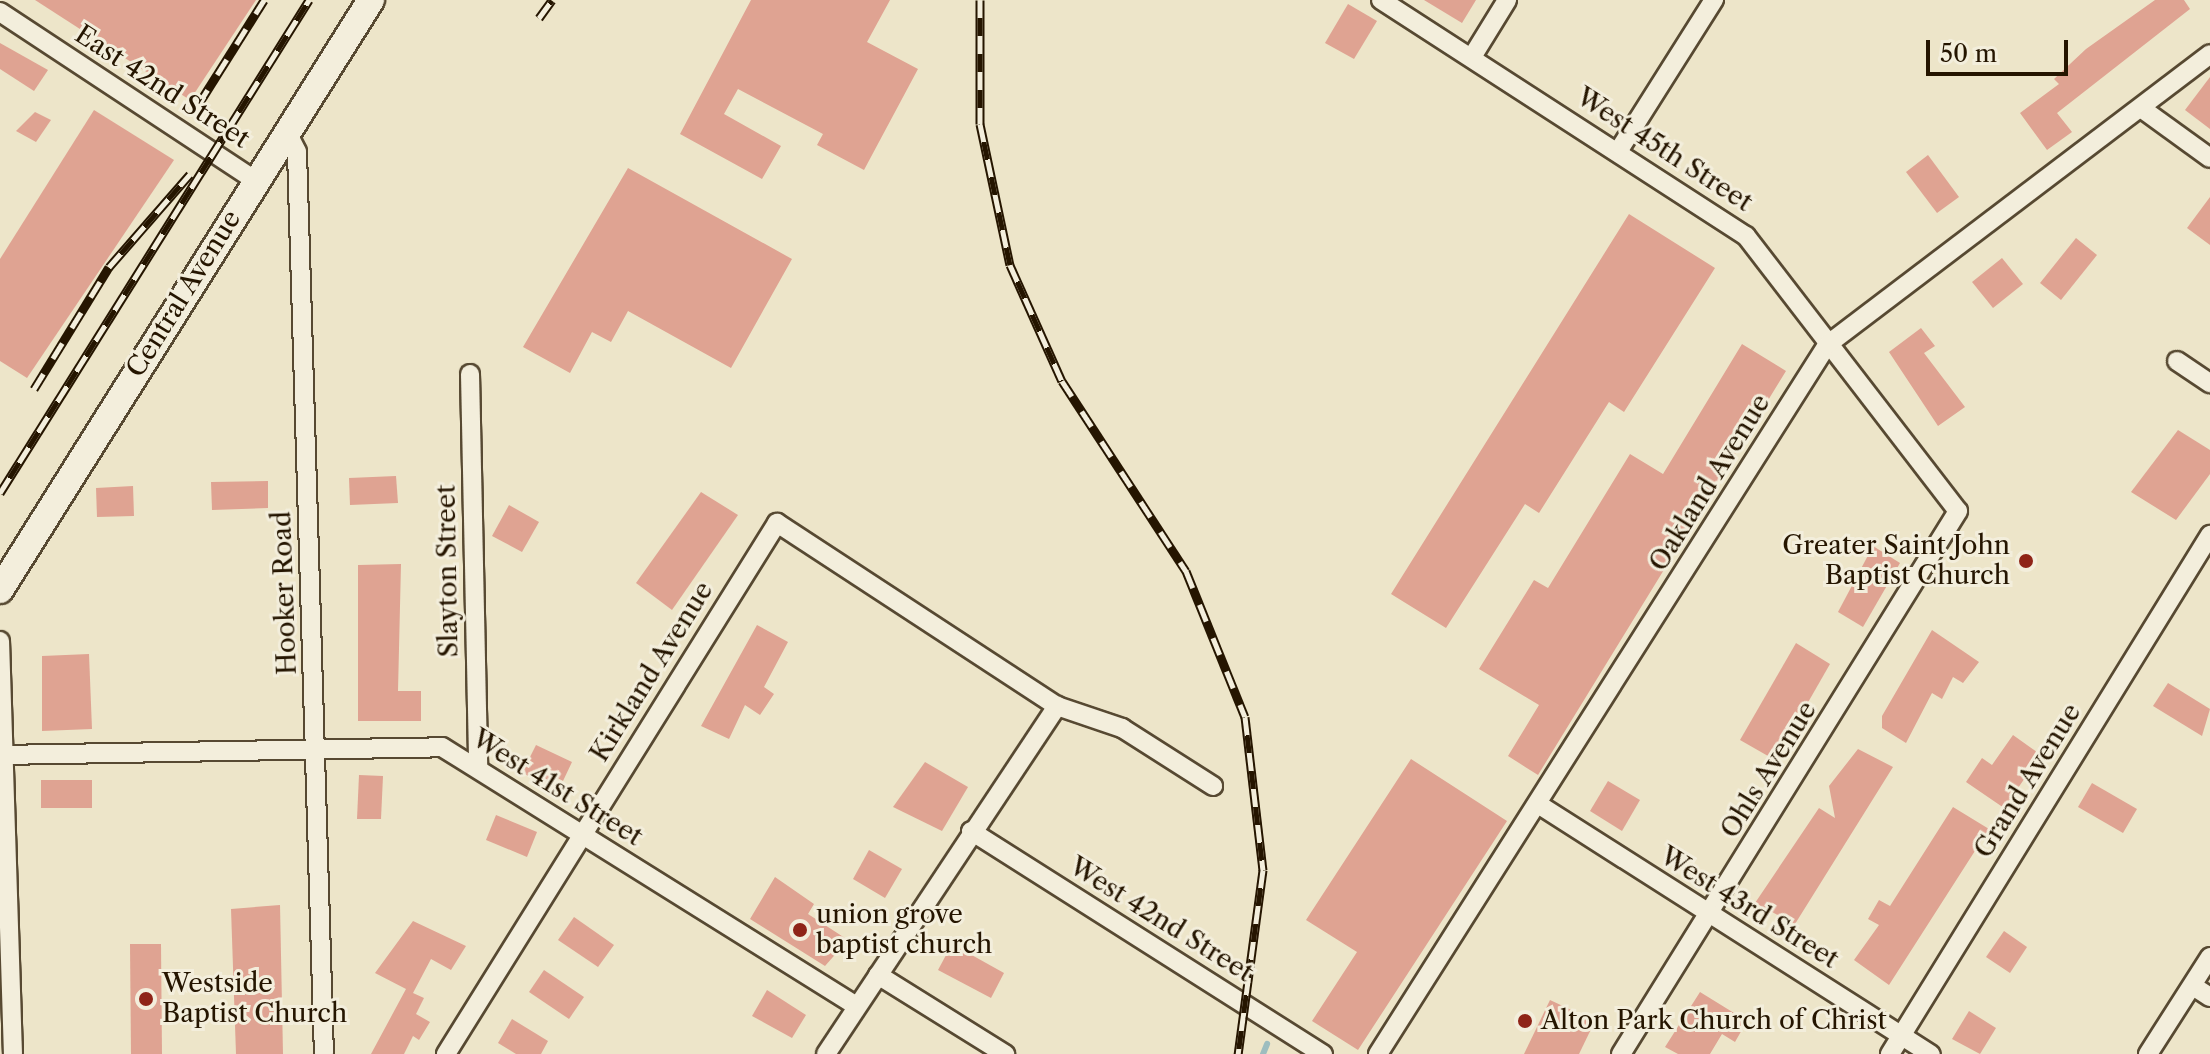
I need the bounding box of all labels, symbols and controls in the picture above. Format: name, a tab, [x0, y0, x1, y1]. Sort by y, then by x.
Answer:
street label: East 42nd Street	[69, 19, 255, 155]
scale bar	[1930, 24, 2072, 74]
text: 50 m	[1940, 39, 1997, 68]
street label: West 45th Street	[1570, 82, 1758, 218]
street label: Central Avenue	[120, 204, 248, 384]
street label: Oakland Avenue	[1643, 389, 1777, 577]
street label: Slayton Street	[431, 484, 465, 658]
street label: Hooker Road	[267, 510, 303, 676]
place label: Greater Saint John Baptist Church	[1782, 530, 2010, 592]
marker: Greater Saint John Baptist Church	[2017, 552, 2035, 570]
street label: Kirkland Avenue	[584, 576, 720, 768]
street label: Ohls Avenue	[1714, 696, 1824, 844]
street label: Grand Avenue	[1968, 698, 2088, 864]
street label: West 41st Street	[466, 723, 648, 853]
street label: West 43rd Street	[1654, 841, 1844, 975]
street label: West 42nd Street	[1063, 851, 1259, 989]
place label: union grove baptist church	[816, 899, 992, 960]
marker: union grove baptist church	[791, 921, 809, 939]
place label: Westside Baptist Church	[162, 968, 347, 1030]
marker: Westside Baptist Church	[137, 990, 155, 1008]
place label: Alton Park Church of Christ	[1541, 1005, 1887, 1037]
marker: Alton Park Church of Christ	[1516, 1012, 1534, 1030]

